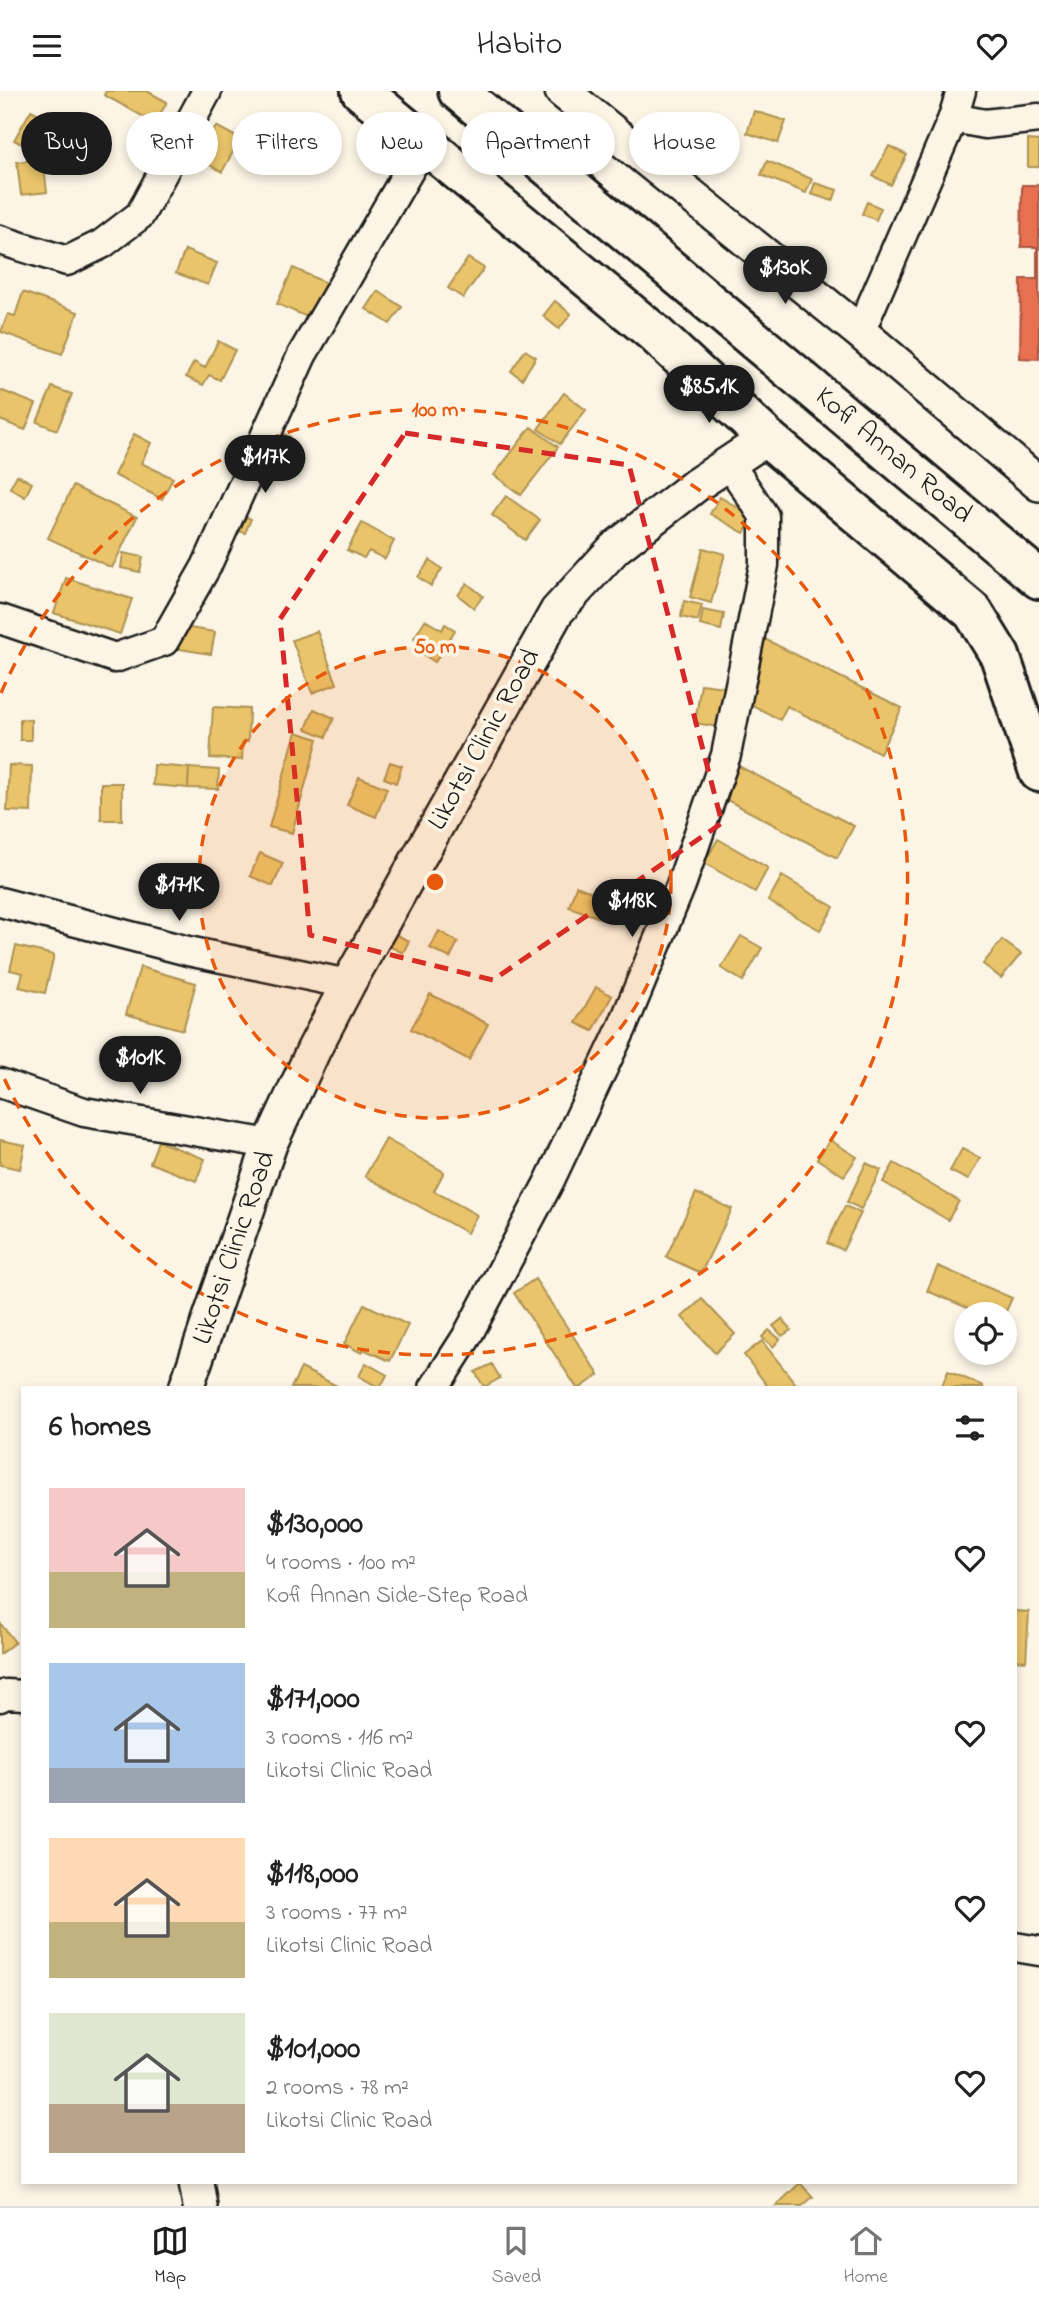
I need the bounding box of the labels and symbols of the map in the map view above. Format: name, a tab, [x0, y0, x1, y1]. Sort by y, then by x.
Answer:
pin: $130K	[736, 247, 834, 306]
pin: $85.1K	[652, 365, 766, 425]
street label: Kofi Annan Road	[805, 378, 981, 534]
text: 100 m	[412, 396, 458, 426]
pin: $117K	[216, 435, 314, 495]
text: 50 m	[414, 633, 456, 663]
street label: Likotsi Clinic Road	[418, 641, 552, 838]
pin: $171K	[130, 863, 228, 923]
centre of rings	[423, 870, 447, 894]
pin: $118K	[583, 879, 681, 939]
pin: $101K	[91, 1037, 189, 1096]
street label: Likotsi Clinic Road	[183, 1145, 287, 1350]

